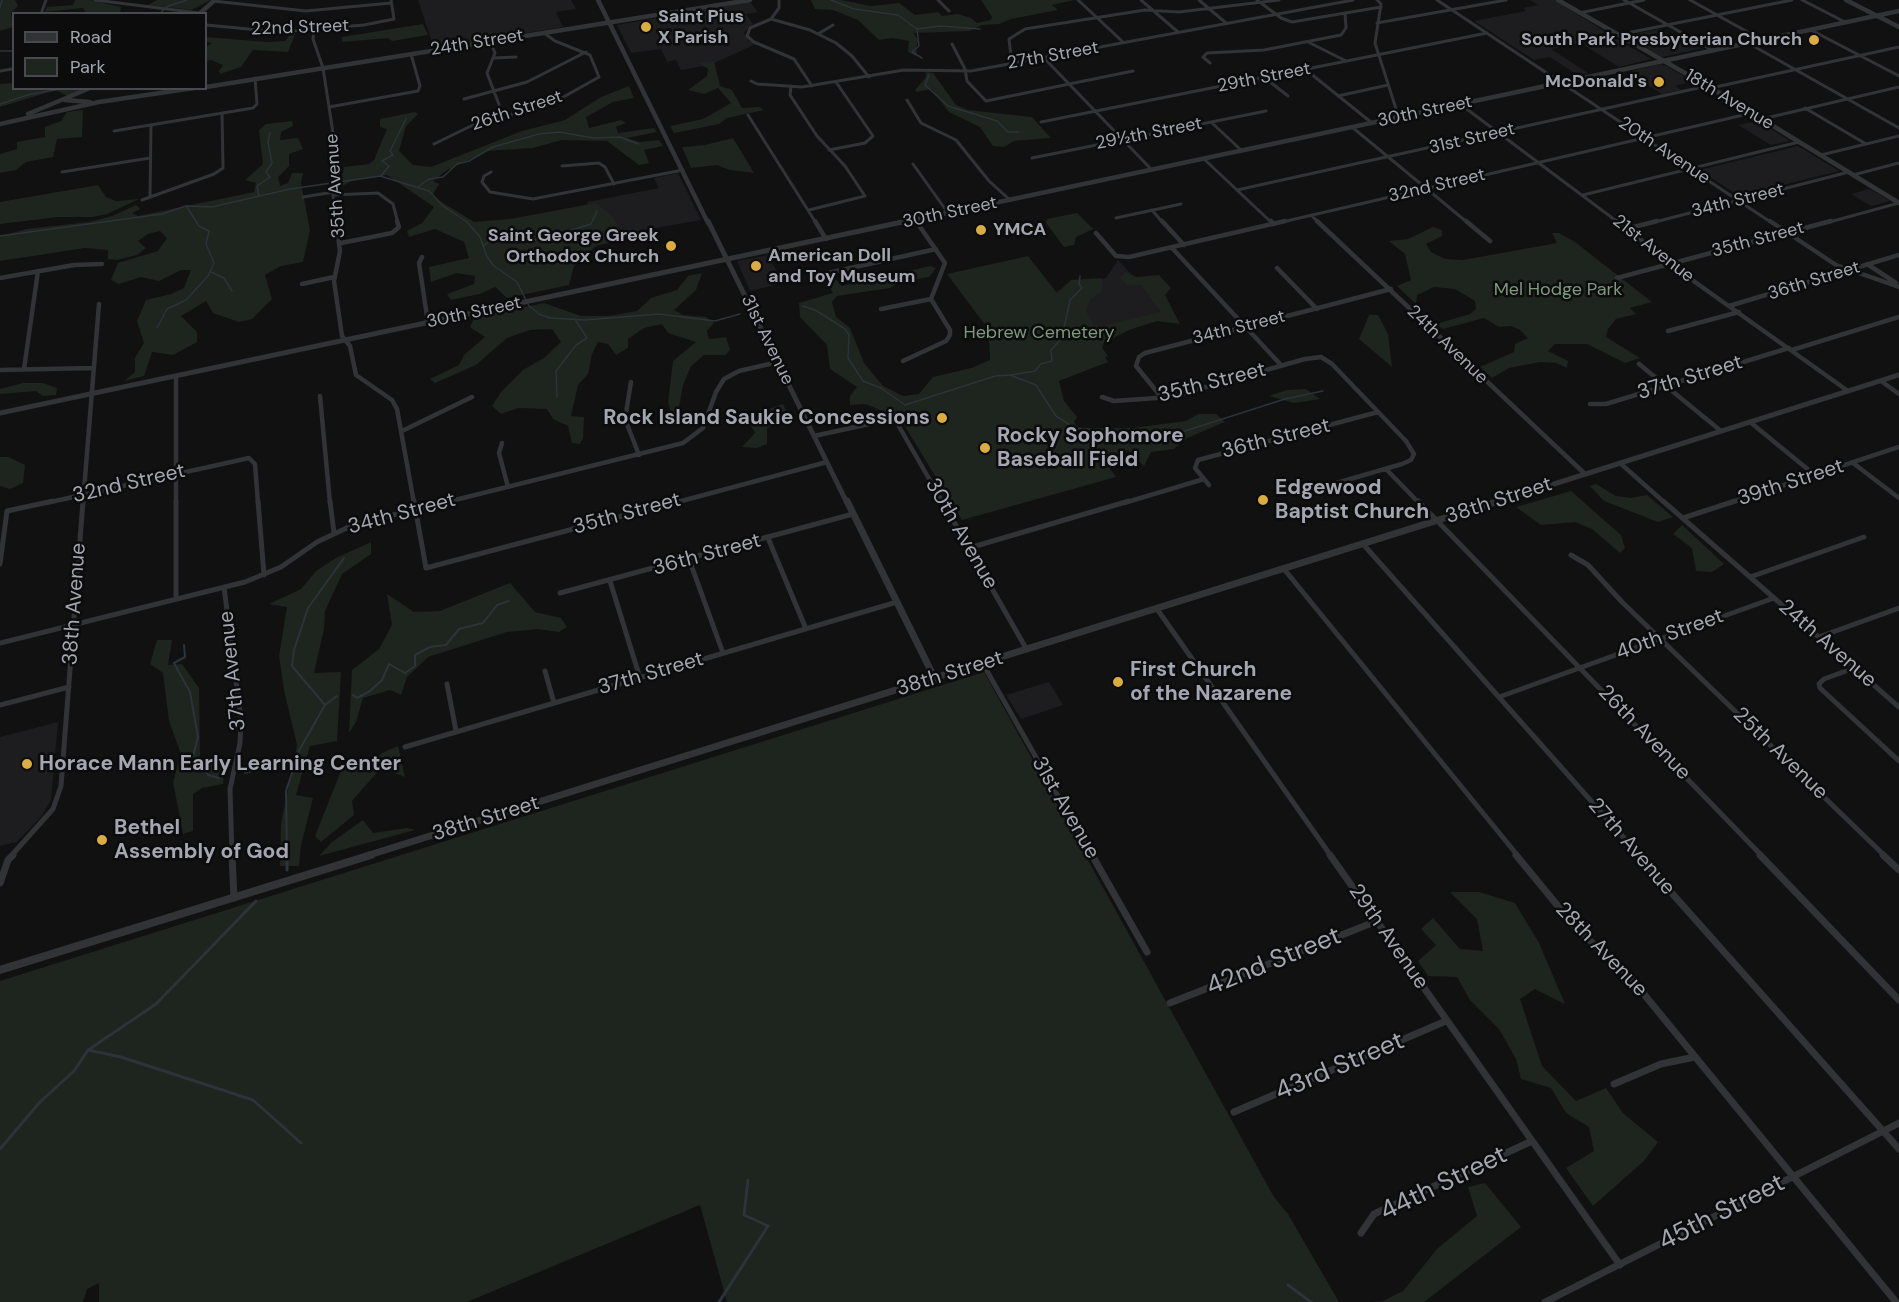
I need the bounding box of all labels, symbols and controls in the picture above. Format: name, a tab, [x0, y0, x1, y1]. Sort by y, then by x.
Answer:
place label: Saint Pius X Parish	[658, 6, 744, 48]
legend	[12, 12, 207, 90]
street label: 22nd Street	[251, 15, 349, 41]
marker: Saint Pius X Parish	[639, 20, 653, 34]
text: Road	[70, 25, 112, 49]
street label: 24th Street	[429, 25, 525, 61]
place label: South Park Presbyterian Church	[1521, 29, 1802, 51]
marker: South Park Presbyterian Church	[1807, 33, 1821, 47]
street label: 27th Street	[1005, 37, 1101, 75]
text: Park	[70, 55, 106, 79]
street label: 29th Street	[1215, 58, 1313, 98]
street label: 18th Avenue	[1681, 65, 1777, 135]
place label: McDonald's	[1545, 71, 1647, 93]
marker: McDonald's	[1652, 75, 1666, 89]
street label: 26th Street	[469, 86, 565, 136]
street label: 30th Street	[1376, 91, 1474, 133]
street label: 20th Avenue	[1614, 112, 1714, 190]
street label: 29½th Street	[1094, 113, 1204, 155]
street label: 31st Street	[1427, 119, 1517, 159]
street label: 35th Avenue	[322, 133, 350, 239]
street label: 32nd Street	[1387, 164, 1487, 208]
street label: 34th Street	[1689, 179, 1787, 223]
street label: 30th Street	[901, 192, 999, 234]
street label: 21st Avenue	[1608, 210, 1698, 288]
street label: 35th Street	[1709, 217, 1807, 263]
place label: YMCA	[993, 219, 1046, 241]
marker: YMCA	[974, 223, 988, 237]
place label: Saint George Greek Orthodox Church	[488, 225, 659, 268]
marker: Saint George Greek Orthodox Church	[664, 239, 678, 253]
place label: American Doll and Toy Museum	[768, 245, 916, 288]
street label: 36th Street	[1765, 257, 1863, 305]
marker: American Doll and Toy Museum	[749, 259, 763, 273]
park label: Mel Hodge Park	[1494, 279, 1622, 301]
street label: 31st Avenue	[736, 291, 798, 389]
street label: 30th Street	[425, 292, 523, 334]
street label: 24th Avenue	[1402, 301, 1492, 389]
street label: 34th Street	[1190, 306, 1288, 350]
park label: Hebrew Cemetery	[963, 322, 1115, 344]
street label: 37th Street	[1634, 350, 1746, 406]
street label: 35th Street	[1155, 357, 1269, 409]
place label: Rock Island Saukie Concessions	[603, 405, 930, 431]
marker: Rock Island Saukie Concessions	[935, 411, 949, 425]
street label: 36th Street	[1219, 413, 1333, 465]
place label: Rocky Sophomore Baseball Field	[997, 423, 1184, 473]
marker: Rocky Sophomore Baseball Field	[978, 441, 992, 455]
street label: 39th Street	[1735, 454, 1847, 512]
street label: 32nd Street	[70, 459, 188, 509]
street label: 38th Street	[1443, 472, 1555, 530]
street label: 30th Avenue	[919, 474, 1003, 594]
place label: Edgewood Baptist Church	[1275, 475, 1429, 525]
street label: 34th Street	[345, 488, 459, 540]
street label: 35th Street	[570, 488, 684, 540]
marker: Edgewood Baptist Church	[1256, 493, 1270, 507]
street label: 36th Street	[650, 528, 764, 582]
street label: 38th Avenue	[58, 542, 92, 666]
street label: 24th Avenue	[1773, 595, 1881, 693]
street label: 40th Street	[1613, 604, 1727, 666]
street label: 37th Avenue	[214, 610, 252, 732]
street label: 38th Street	[893, 646, 1007, 702]
street label: 37th Street	[595, 647, 707, 701]
place label: First Church of the Nazarene	[1130, 657, 1292, 707]
marker: First Church of the Nazarene	[1111, 675, 1125, 689]
street label: 26th Avenue	[1592, 680, 1696, 786]
street label: 25th Avenue	[1727, 703, 1833, 805]
place label: Horace Mann Early Learning Center	[39, 751, 401, 777]
street label: 31st Avenue	[1026, 752, 1104, 864]
marker: Horace Mann Early Learning Center	[20, 757, 34, 771]
street label: 38th Street	[429, 791, 543, 847]
street label: 27th Avenue	[1582, 793, 1680, 901]
place label: Bethel Assembly of God	[114, 815, 289, 865]
marker: Bethel Assembly of God	[95, 833, 109, 847]
street label: 29th Avenue	[1343, 880, 1433, 994]
street label: 28th Avenue	[1550, 897, 1652, 1003]
street label: 42nd Street	[1202, 921, 1346, 1003]
street label: 43rd Street	[1271, 1026, 1409, 1108]
street label: 44th Street	[1375, 1140, 1513, 1228]
street label: 45th Street	[1654, 1168, 1790, 1258]

